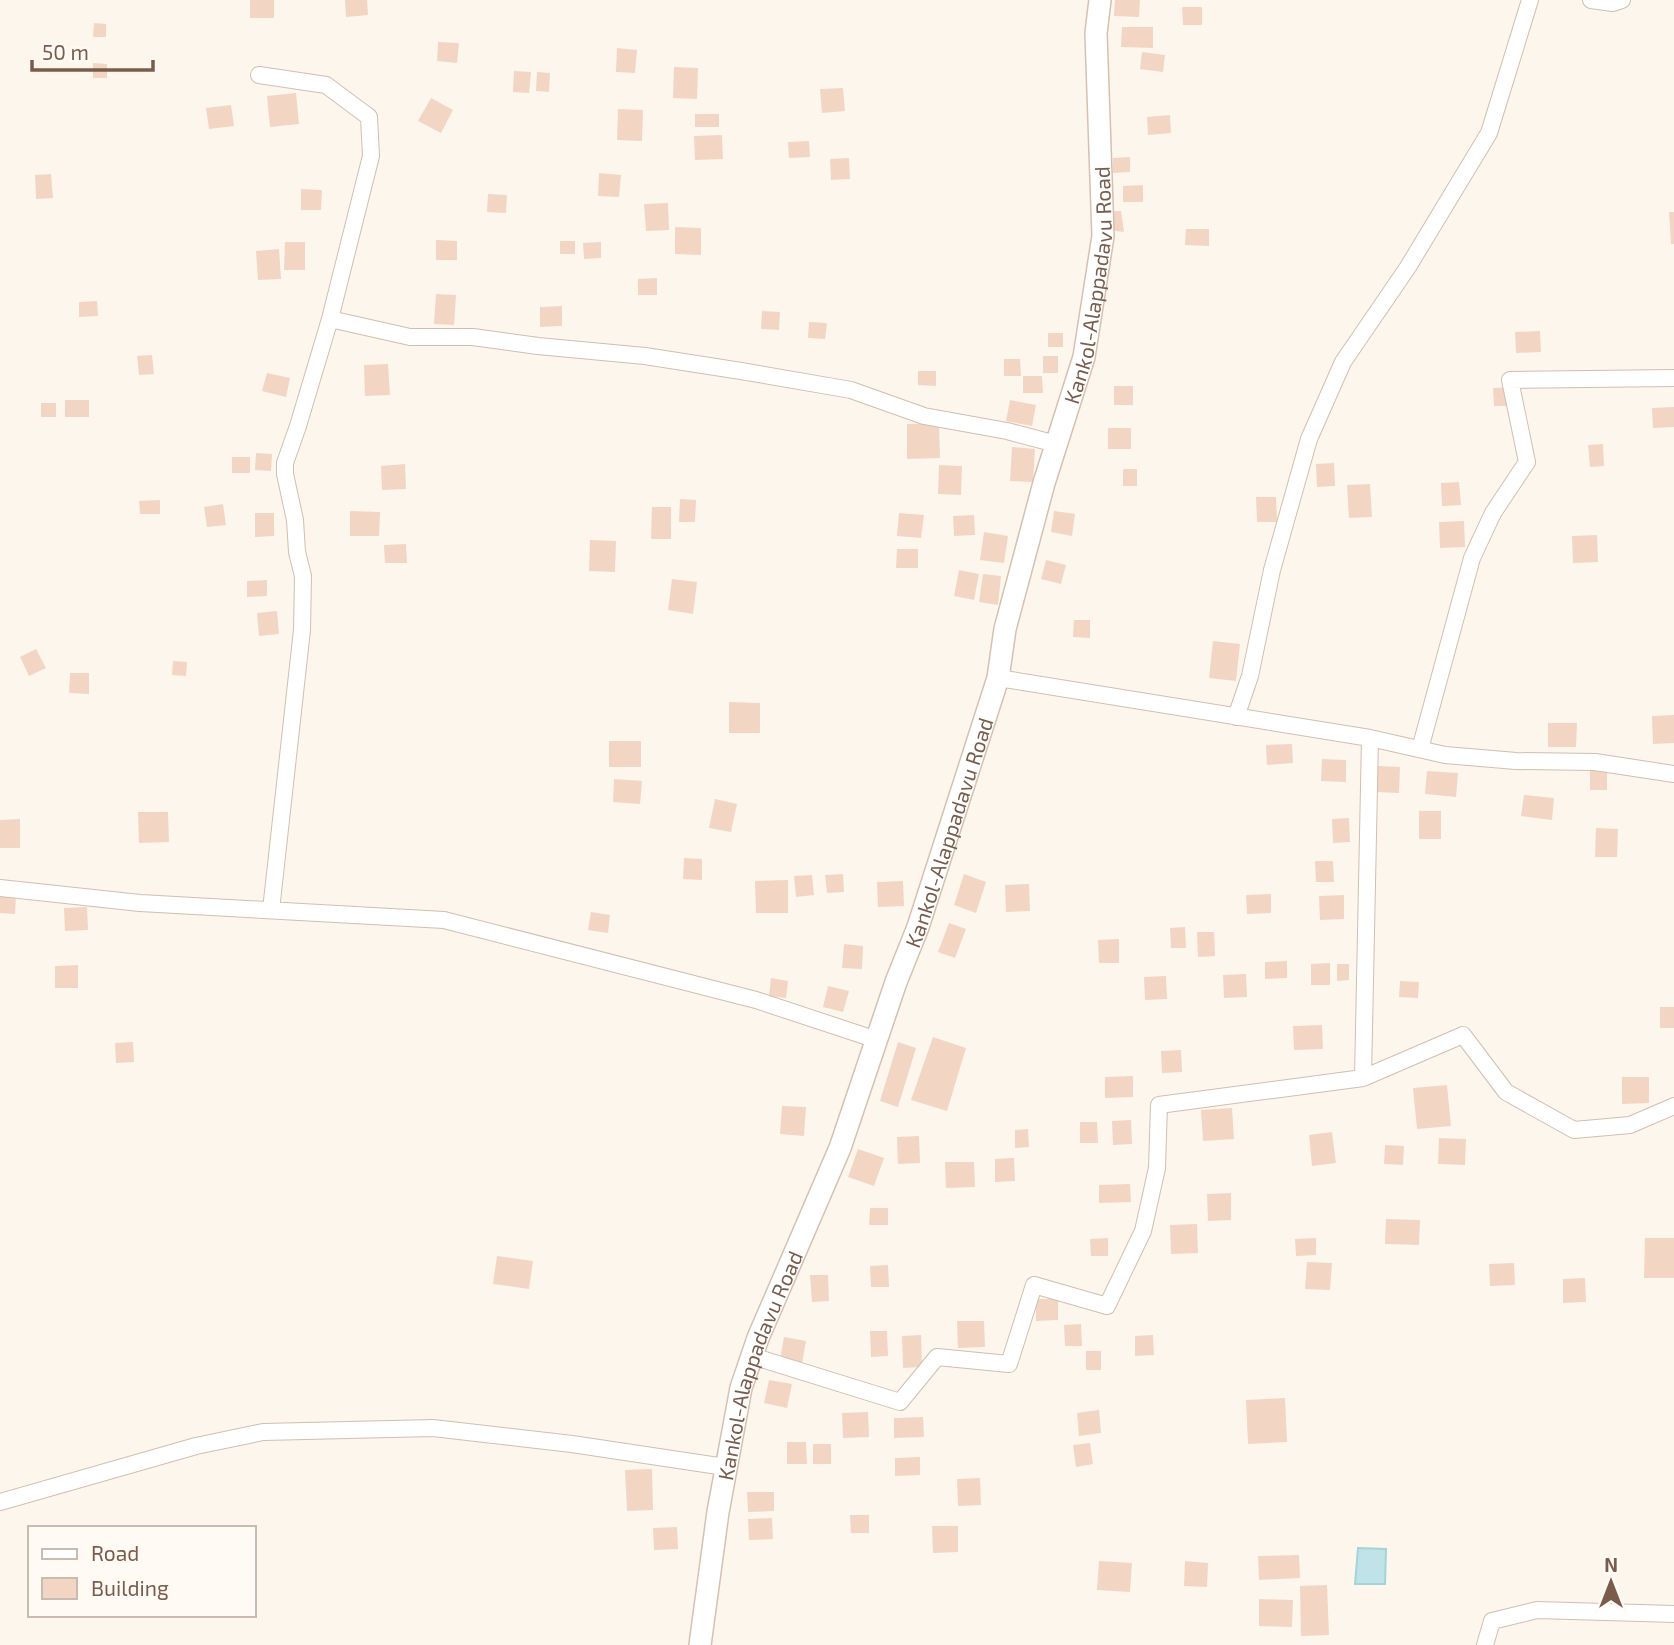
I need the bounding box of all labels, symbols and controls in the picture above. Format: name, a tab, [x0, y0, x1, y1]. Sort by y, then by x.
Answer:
scale bar	[32, 28, 152, 72]
text: 50 m	[42, 39, 89, 64]
street label: Kankol-Alappadavu Road	[1058, 166, 1116, 407]
street label: Kankol-Alappadavu Road	[899, 714, 997, 951]
street label: Kankol-Alappadavu Road	[712, 1247, 807, 1482]
legend	[28, 1526, 256, 1617]
text: Road	[91, 1540, 139, 1565]
north arrow	[1576, 1547, 1646, 1617]
text: N	[1604, 1553, 1618, 1576]
text: Building	[91, 1575, 169, 1600]

